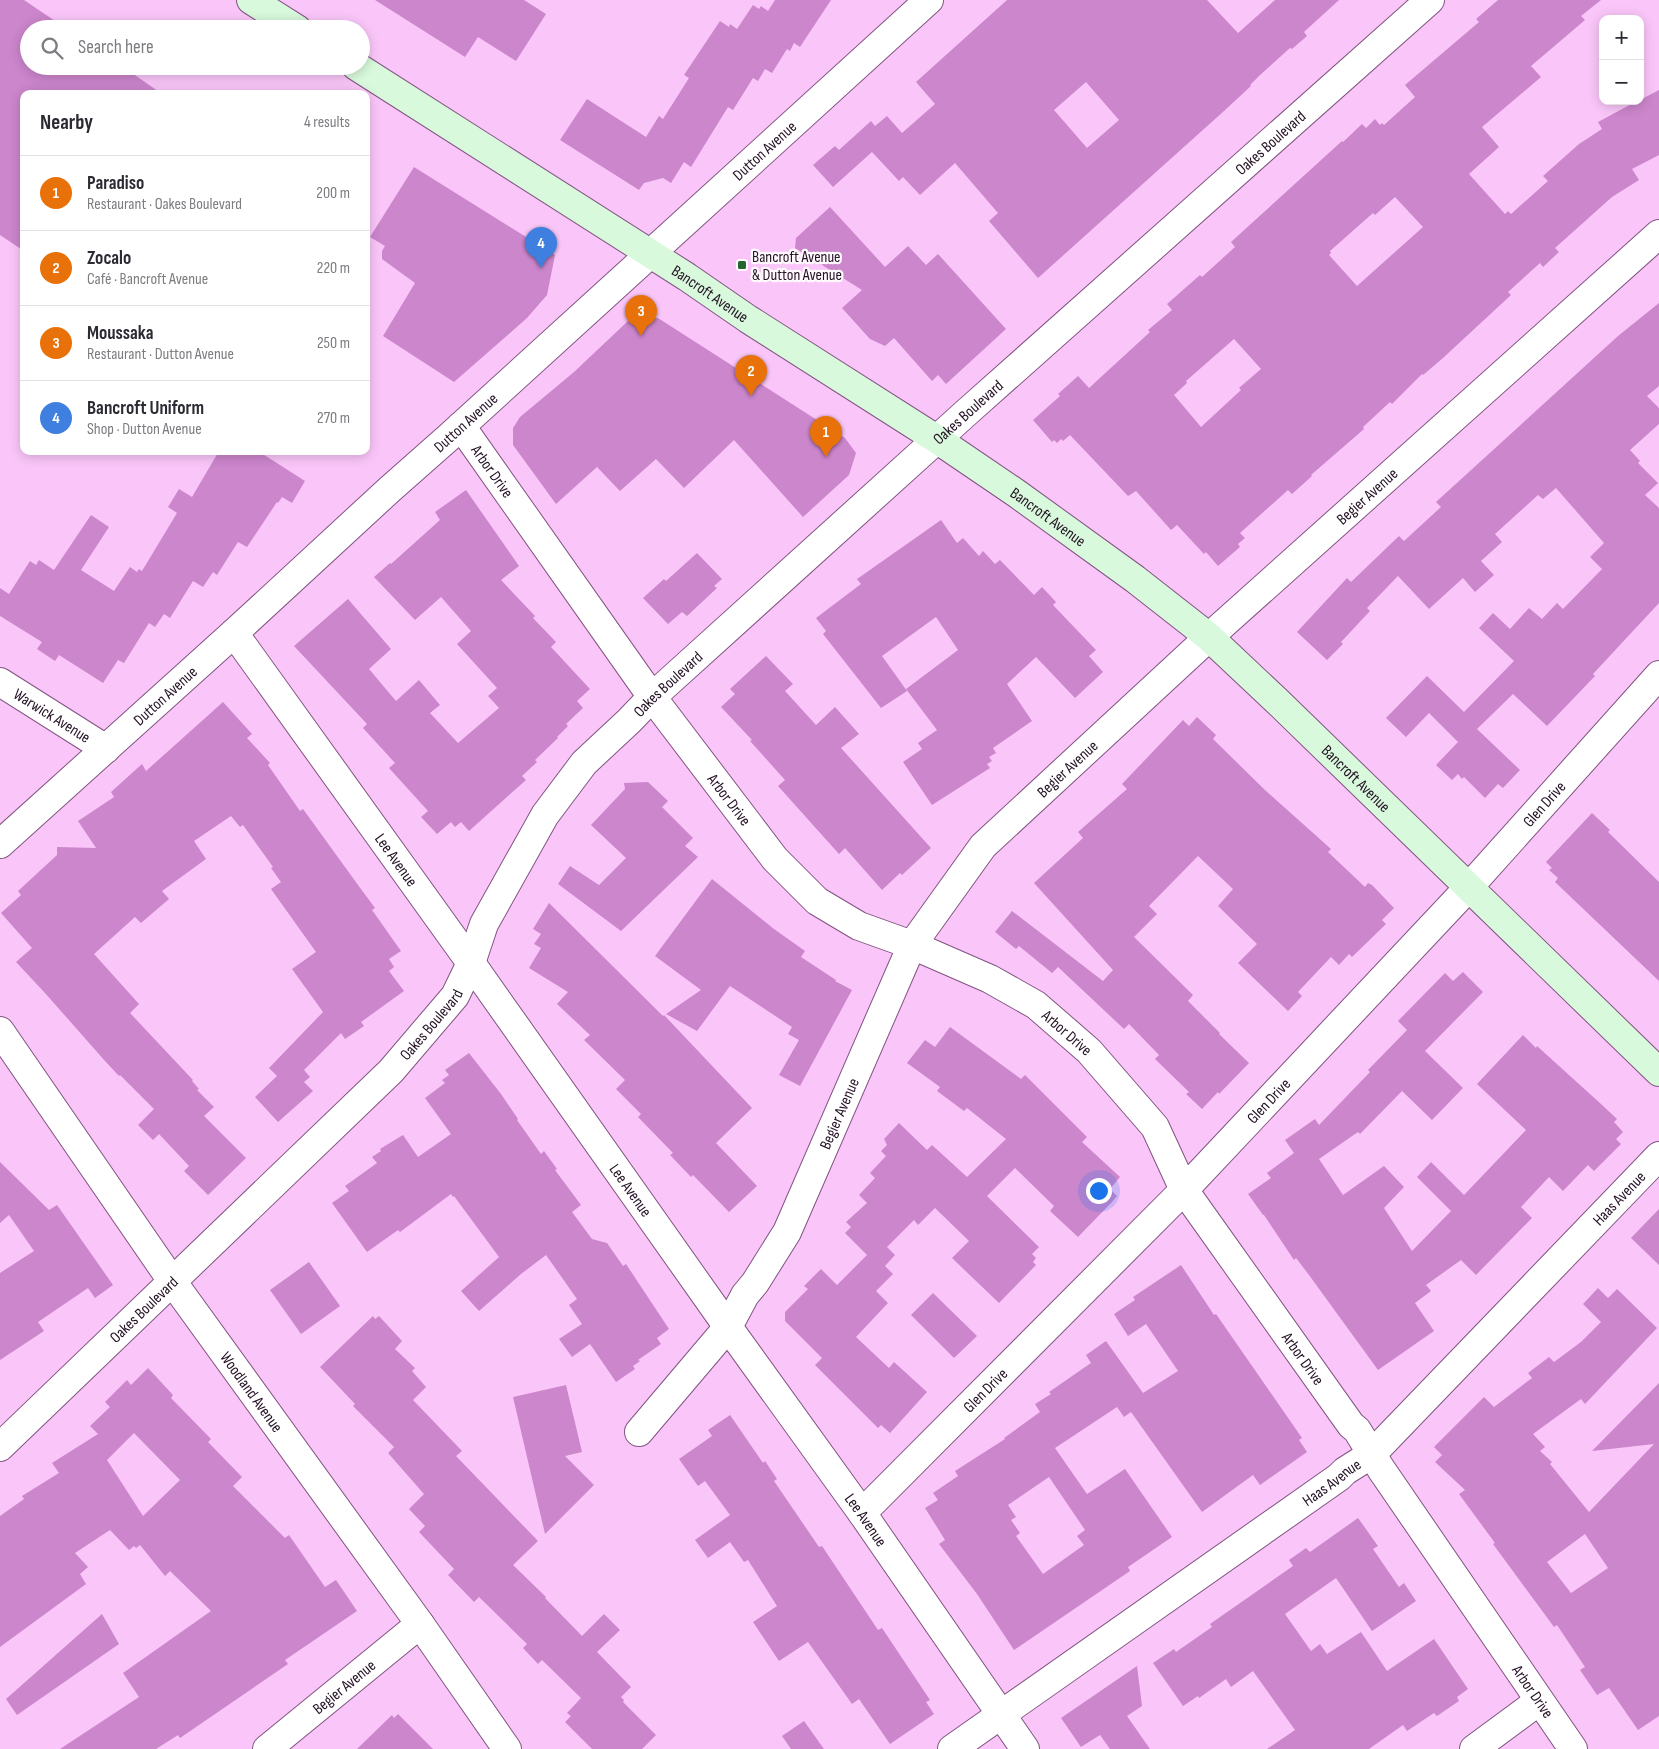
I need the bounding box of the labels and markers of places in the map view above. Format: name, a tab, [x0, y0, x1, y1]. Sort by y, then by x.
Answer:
pin: 4	[525, 227, 557, 268]
place label: Bancroft Avenue & Dutton Avenue	[752, 248, 842, 285]
marker: Bancroft Avenue & Dutton Avenue	[736, 259, 748, 271]
pin: 3	[625, 295, 657, 336]
pin: 2	[735, 355, 767, 396]
pin: 1	[810, 416, 842, 457]

